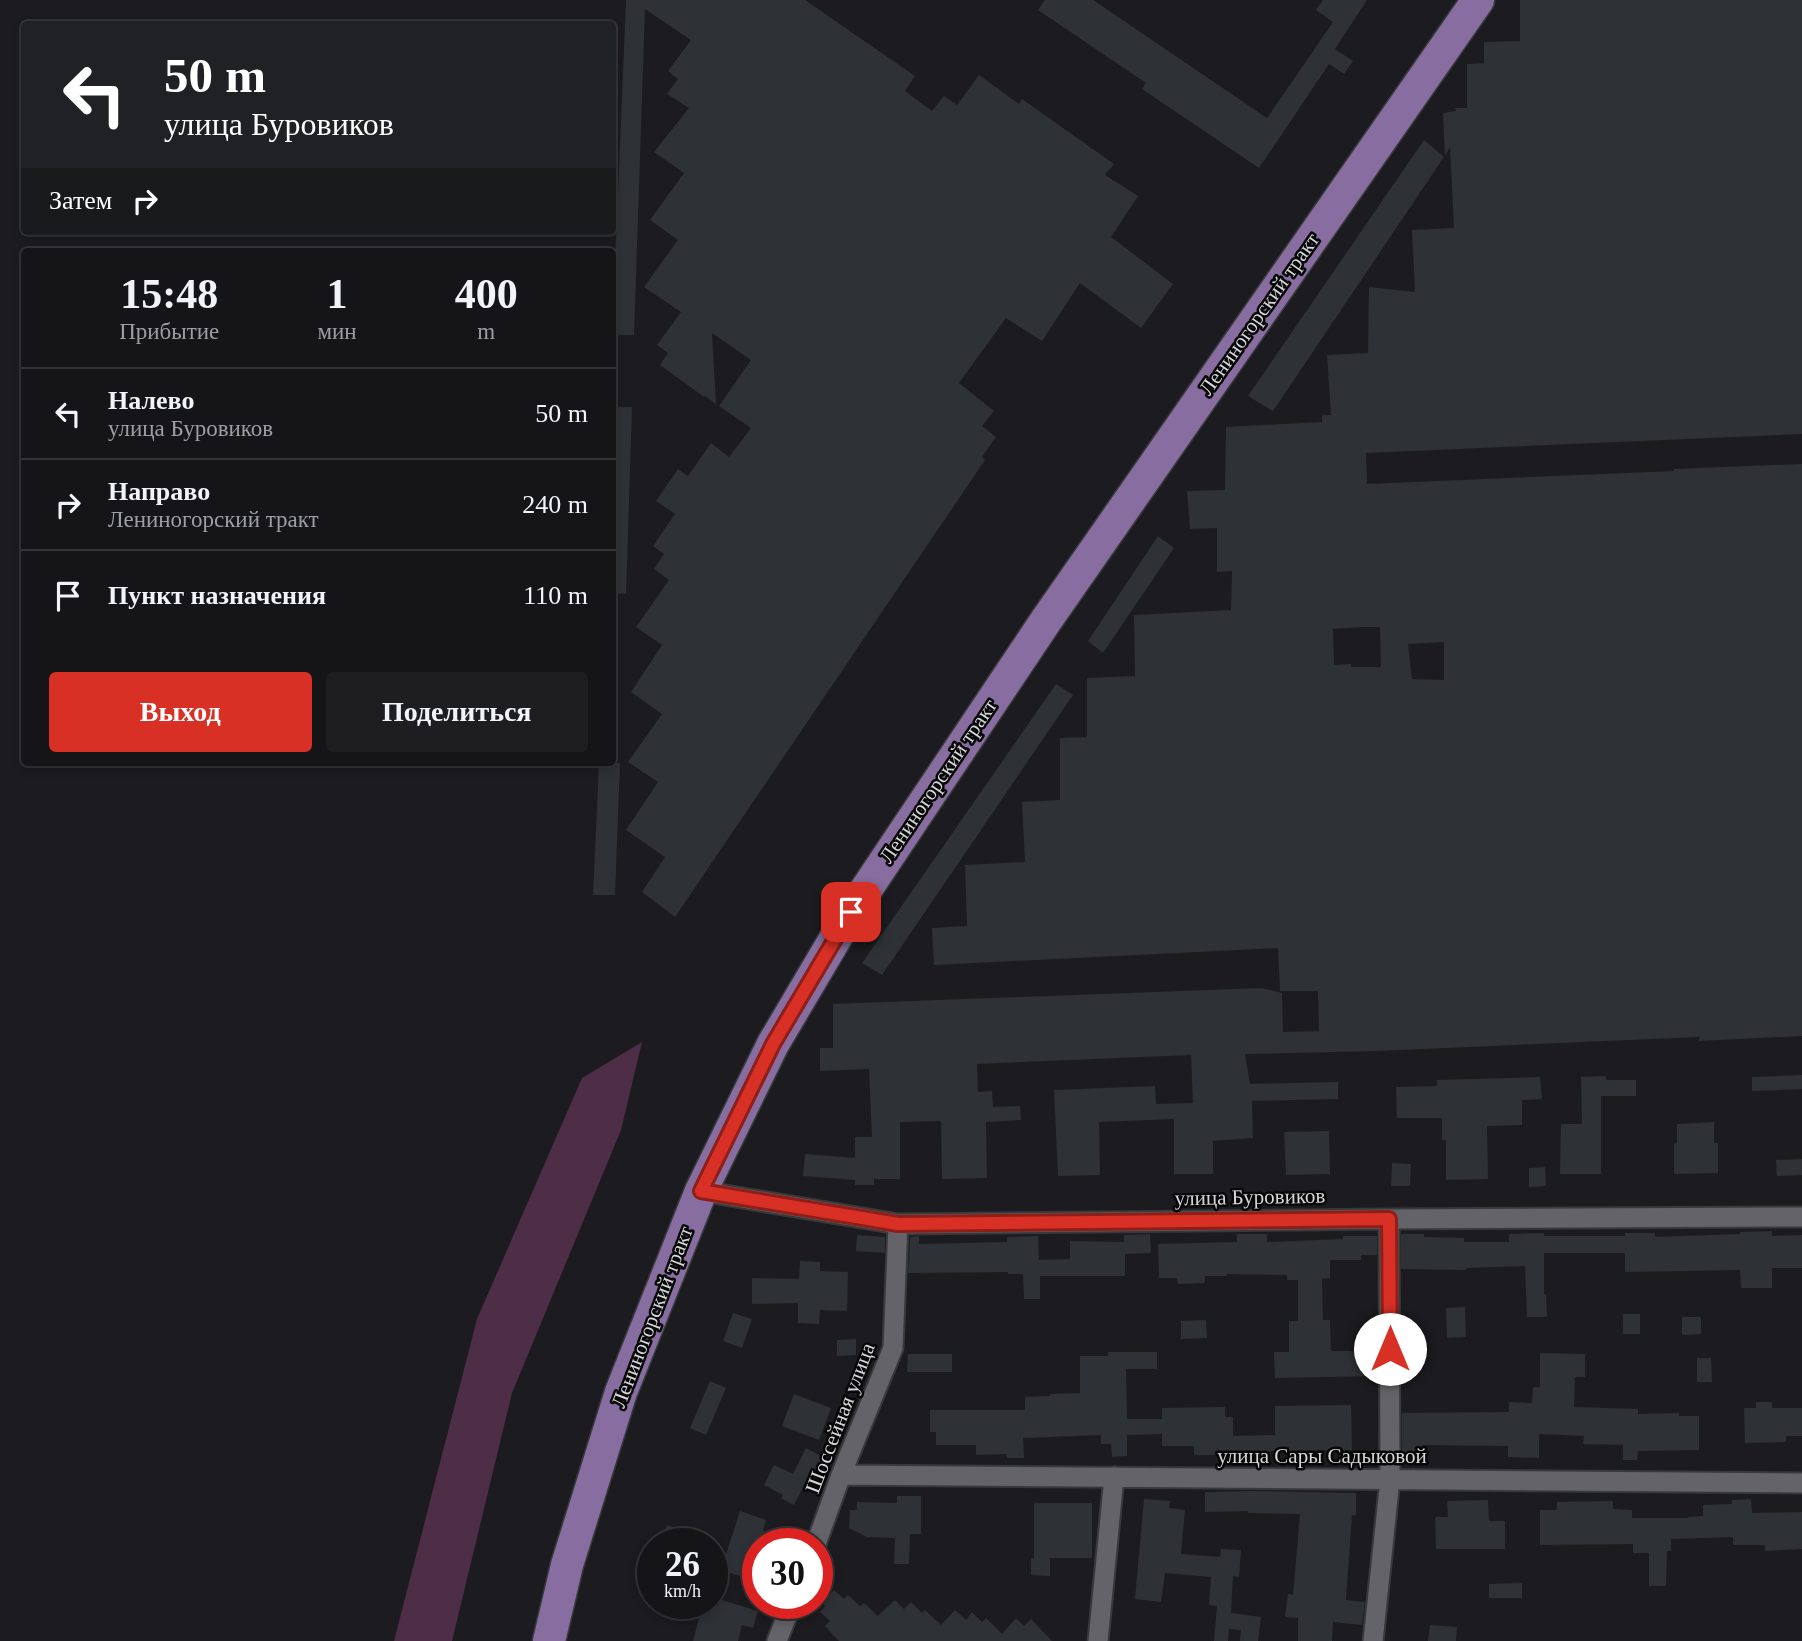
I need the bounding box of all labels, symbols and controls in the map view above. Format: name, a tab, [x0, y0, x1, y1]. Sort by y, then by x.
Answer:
text: 50 m	[164, 48, 266, 103]
icon: left	[49, 49, 140, 140]
text: улица Буровиков	[164, 106, 394, 142]
icon: right	[126, 182, 164, 220]
text: Затем	[49, 186, 112, 215]
street label: Лениногорский тракт	[1194, 228, 1324, 400]
text: 15:48	[120, 271, 218, 317]
text: 1	[327, 271, 348, 317]
text: 400	[455, 271, 518, 317]
text: Прибытие	[119, 319, 219, 344]
text: мин	[317, 319, 357, 344]
text: m	[477, 319, 495, 344]
text: Налево	[108, 386, 194, 415]
icon: left	[49, 395, 87, 433]
text: 50 m	[535, 399, 588, 428]
text: улица Буровиков	[108, 416, 273, 441]
text: Направо	[108, 477, 210, 506]
icon: right	[49, 486, 87, 524]
text: 240 m	[522, 490, 588, 519]
text: Лениногорский тракт	[108, 507, 319, 532]
icon: arrive	[49, 577, 87, 615]
text: Пункт назначения	[108, 581, 326, 610]
text: 110 m	[523, 581, 588, 610]
button: Выход	[49, 672, 312, 752]
button: Поделиться	[326, 672, 588, 752]
street label: Лениногорский тракт	[874, 695, 1002, 867]
pin	[821, 882, 881, 942]
icon: arrive	[832, 893, 870, 931]
street label: улица Буровиков	[1174, 1184, 1326, 1210]
street label: Лениногорский тракт	[606, 1223, 698, 1411]
position arrow	[1353, 1312, 1427, 1386]
street label: Шоссейная улица	[800, 1339, 880, 1497]
street label: улица Сары Садыковой	[1217, 1444, 1427, 1468]
speed limit sign: 30	[742, 1528, 833, 1619]
text: 26	[665, 1545, 700, 1584]
text: km/h	[664, 1581, 701, 1601]

